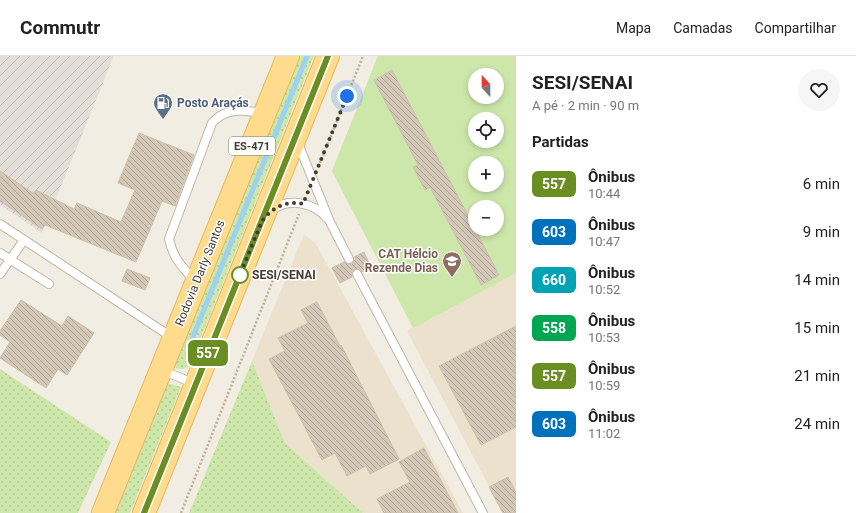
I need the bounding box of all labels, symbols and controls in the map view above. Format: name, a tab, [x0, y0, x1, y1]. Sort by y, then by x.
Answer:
text: Commutr	[20, 16, 100, 39]
text: Mapa	[616, 20, 651, 36]
text: Camadas	[673, 20, 733, 36]
text: Compartilhar	[755, 20, 836, 36]
north arrow	[468, 68, 504, 104]
map controls	[468, 68, 504, 236]
button: heart	[798, 69, 840, 111]
text: SESI/SENAI	[532, 71, 633, 94]
your location	[337, 86, 357, 106]
fuel station icon: Posto Araçás	[152, 92, 174, 120]
place label: Posto Araçás	[177, 96, 249, 110]
text: A pé · 2 min · 90 m	[532, 98, 639, 113]
button: locate	[468, 112, 504, 148]
text: Partidas	[532, 133, 589, 151]
road number: ES-471	[229, 137, 275, 155]
button: +	[468, 156, 504, 192]
text: Ônibus	[588, 168, 635, 186]
text: 6 min	[803, 175, 840, 193]
text: 557	[542, 176, 566, 192]
text: 10:44	[588, 186, 620, 201]
button: −	[468, 200, 504, 236]
text: Ônibus	[588, 216, 635, 234]
street label: Rodovia Darly Santos	[172, 218, 228, 328]
text: 9 min	[803, 223, 840, 241]
text: 603	[542, 224, 566, 240]
text: 10:47	[588, 234, 620, 249]
place label: CAT Hélcio Rezende Dias	[365, 247, 438, 275]
school or university icon: CAT Hélcio Rezende Dias	[441, 250, 463, 278]
text: Ônibus	[588, 264, 635, 282]
marker: SESI/SENAI	[231, 266, 249, 284]
place label: SESI/SENAI	[252, 268, 316, 282]
text: 14 min	[794, 271, 840, 289]
text: 660	[542, 272, 566, 288]
text: 10:52	[588, 282, 620, 297]
text: Ônibus	[588, 312, 635, 330]
text: 15 min	[794, 319, 840, 337]
text: 558	[542, 320, 566, 336]
text: 10:53	[588, 330, 620, 345]
line badge: 557	[185, 340, 231, 366]
text: 557	[196, 345, 220, 361]
text: Ônibus	[588, 360, 635, 378]
text: 21 min	[794, 367, 840, 385]
text: 557	[542, 368, 566, 384]
text: 10:59	[588, 378, 620, 393]
text: Ônibus	[588, 408, 635, 426]
text: 24 min	[794, 415, 840, 433]
text: 603	[542, 416, 566, 432]
text: 11:02	[588, 426, 620, 441]

